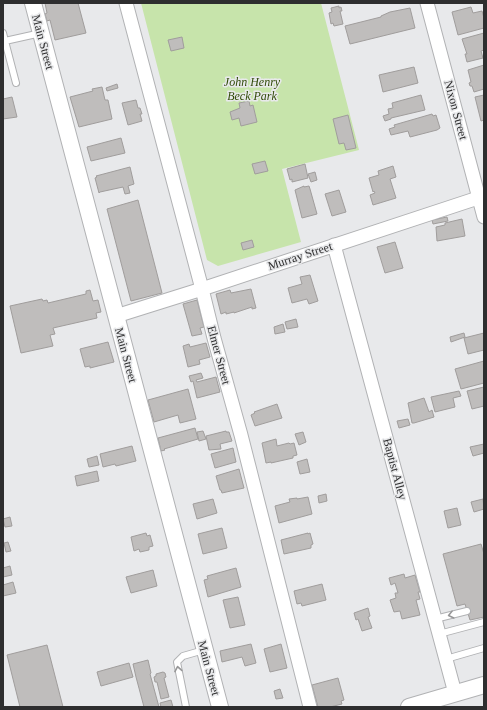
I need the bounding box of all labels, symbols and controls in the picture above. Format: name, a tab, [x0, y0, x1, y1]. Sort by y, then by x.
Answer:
street label: Main Street	[29, 13, 57, 72]
park label: John Henry Beck Park	[224, 75, 281, 103]
street label: Nixon Street	[441, 79, 471, 142]
street label: Murray Street	[266, 239, 335, 273]
street label: Elmer Street	[204, 324, 234, 387]
street label: Main Street	[112, 326, 140, 385]
street label: Baptist Alley	[380, 437, 410, 501]
one-way arrow	[448, 610, 454, 618]
street label: Main Street	[195, 639, 223, 698]
one-way arrow	[174, 666, 183, 672]

